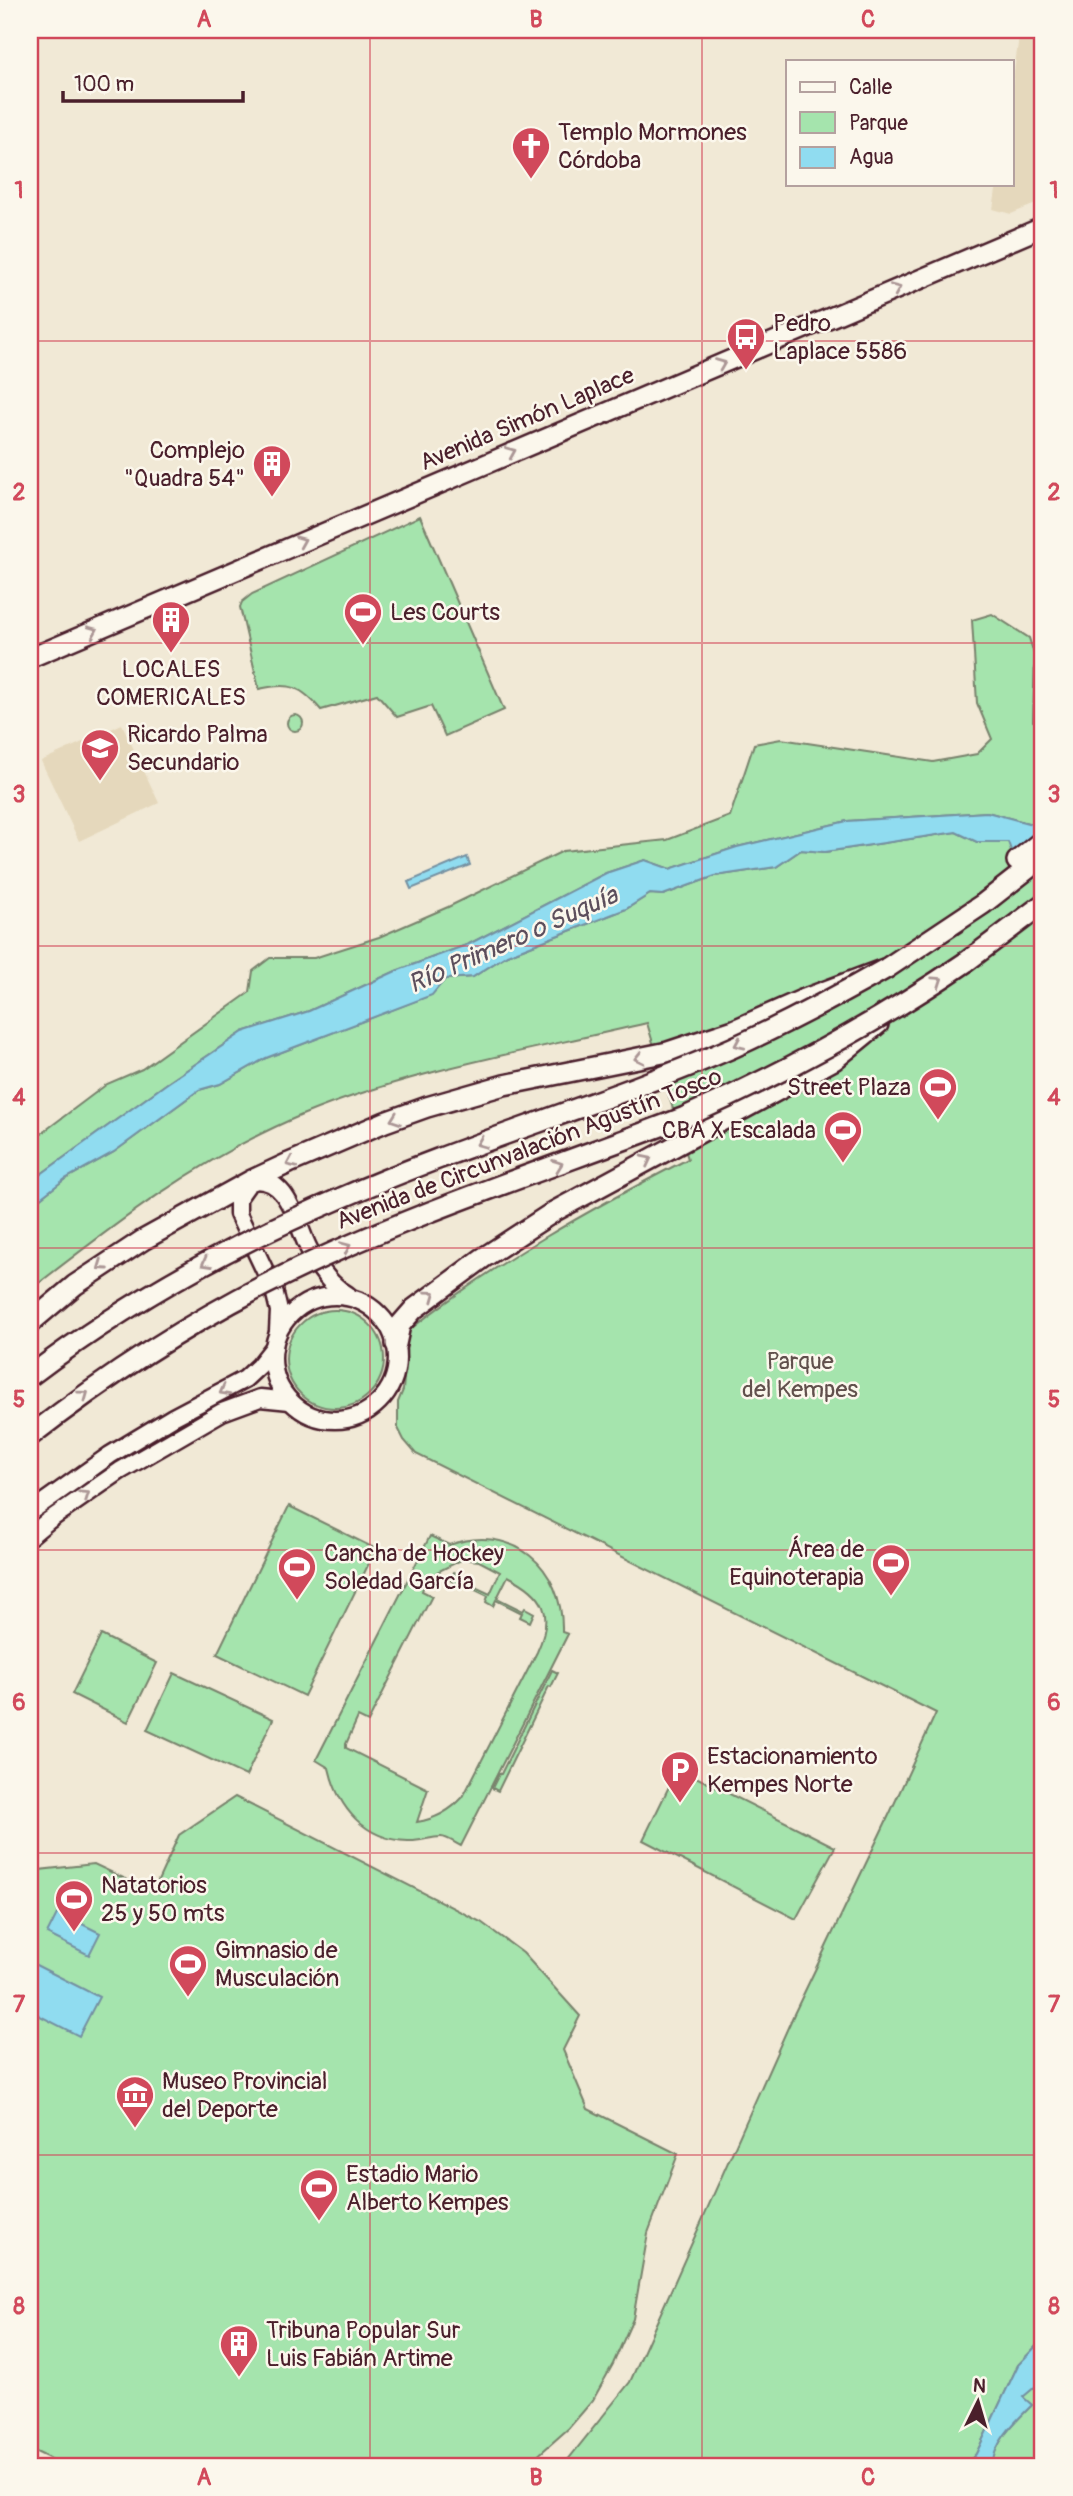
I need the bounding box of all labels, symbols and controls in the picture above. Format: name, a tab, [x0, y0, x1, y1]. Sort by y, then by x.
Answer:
text: A	[197, 5, 212, 34]
text: B	[529, 5, 543, 34]
text: C	[861, 5, 875, 34]
scale bar	[63, 60, 243, 104]
legend	[786, 60, 1014, 186]
text: 100 m	[74, 71, 134, 98]
text: Calle	[849, 74, 893, 101]
text: Parque	[849, 110, 908, 137]
place label: Templo Mormones Córdoba	[558, 118, 747, 175]
church icon: Templo Mormones Córdoba	[510, 125, 552, 180]
text: Agua	[849, 144, 894, 171]
text: 1	[15, 176, 24, 205]
text: 1	[1050, 176, 1059, 205]
one-way arrow	[889, 283, 902, 297]
place label: Pedro Laplace 5586	[773, 309, 907, 366]
bus stop icon: Pedro Laplace 5586	[725, 316, 767, 371]
one-way arrow	[713, 358, 726, 372]
street label: Avenida Simón Laplace	[415, 361, 639, 477]
place label: Complejo "Quadra 54"	[124, 436, 245, 493]
building icon: Complejo "Quadra 54"	[251, 443, 293, 498]
one-way arrow	[504, 446, 516, 460]
text: 2	[13, 478, 26, 507]
text: 2	[1048, 478, 1061, 507]
one-way arrow	[295, 535, 307, 549]
sports icon: Les Courts	[342, 591, 384, 646]
place label: Les Courts	[390, 598, 500, 627]
building icon: LOCALES COMERICALES	[150, 599, 192, 654]
one-way arrow	[85, 625, 98, 639]
place label: LOCALES COMERICALES	[96, 655, 246, 712]
place label: Ricardo Palma Secundario	[127, 720, 268, 777]
school or university icon: Ricardo Palma Secundario	[79, 727, 121, 782]
text: 3	[13, 780, 25, 809]
text: 3	[1048, 780, 1060, 809]
water label: Río Primero o Suquía	[403, 879, 624, 1001]
one-way arrow	[930, 977, 943, 989]
one-way arrow	[734, 1036, 747, 1050]
one-way arrow	[633, 1050, 645, 1064]
street label: Avenida de Circunvalación Agustín Tosco	[332, 1062, 726, 1236]
sports icon: Street Plaza	[917, 1066, 959, 1121]
place label: Street Plaza	[787, 1073, 911, 1102]
text: 4	[12, 1083, 26, 1112]
text: 4	[1047, 1083, 1061, 1112]
sports icon: CBA X Escalada	[822, 1109, 864, 1164]
one-way arrow	[389, 1110, 401, 1124]
place label: CBA X Escalada	[662, 1116, 816, 1145]
one-way arrow	[476, 1134, 488, 1148]
one-way arrow	[286, 1155, 298, 1169]
one-way arrow	[639, 1155, 652, 1169]
one-way arrow	[551, 1159, 563, 1173]
one-way arrow	[339, 1241, 351, 1255]
one-way arrow	[200, 1255, 213, 1268]
one-way arrow	[97, 1258, 110, 1270]
one-way arrow	[424, 1291, 436, 1303]
park label: Parque del Kempes	[742, 1347, 858, 1404]
one-way arrow	[219, 1383, 231, 1396]
text: 5	[13, 1385, 25, 1414]
text: 5	[1048, 1385, 1060, 1414]
one-way arrow	[76, 1391, 89, 1403]
one-way arrow	[77, 1490, 90, 1503]
place label: Área de Equinoterapia	[729, 1535, 864, 1592]
place label: Cancha de Hockey Soledad García	[324, 1539, 504, 1596]
sports icon: Área de Equinoterapia	[870, 1542, 912, 1597]
sports icon: Cancha de Hockey Soledad García	[276, 1546, 318, 1601]
text: 6	[12, 1688, 26, 1717]
text: 6	[1047, 1688, 1061, 1717]
place label: Estacionamiento Kempes Norte	[707, 1742, 878, 1799]
parking icon: Estacionamiento Kempes Norte	[659, 1749, 701, 1804]
place label: Natatorios 25 y 50 mts	[101, 1871, 225, 1928]
sports icon: Natatorios 25 y 50 mts	[53, 1878, 95, 1933]
place label: Gimnasio de Musculación	[215, 1936, 339, 1993]
sports icon: Gimnasio de Musculación	[167, 1943, 209, 1998]
text: 7	[13, 1990, 26, 2019]
text: 7	[1048, 1990, 1061, 2019]
place label: Museo Provincial del Deporte	[162, 2067, 328, 2124]
museum icon: Museo Provincial del Deporte	[114, 2074, 156, 2129]
place label: Estadio Mario Alberto Kempes	[346, 2160, 509, 2217]
sports icon: Estadio Mario Alberto Kempes	[298, 2167, 340, 2222]
text: 8	[13, 2292, 25, 2321]
text: 8	[1048, 2292, 1060, 2321]
place label: Tribuna Popular Sur Luis Fabián Artime	[266, 2316, 461, 2373]
building icon: Tribuna Popular Sur Luis Fabián Artime	[218, 2323, 260, 2378]
north arrow	[944, 2366, 1014, 2436]
text: N	[972, 2374, 987, 2399]
text: A	[197, 2463, 212, 2492]
text: B	[529, 2463, 543, 2492]
text: C	[861, 2463, 875, 2492]

